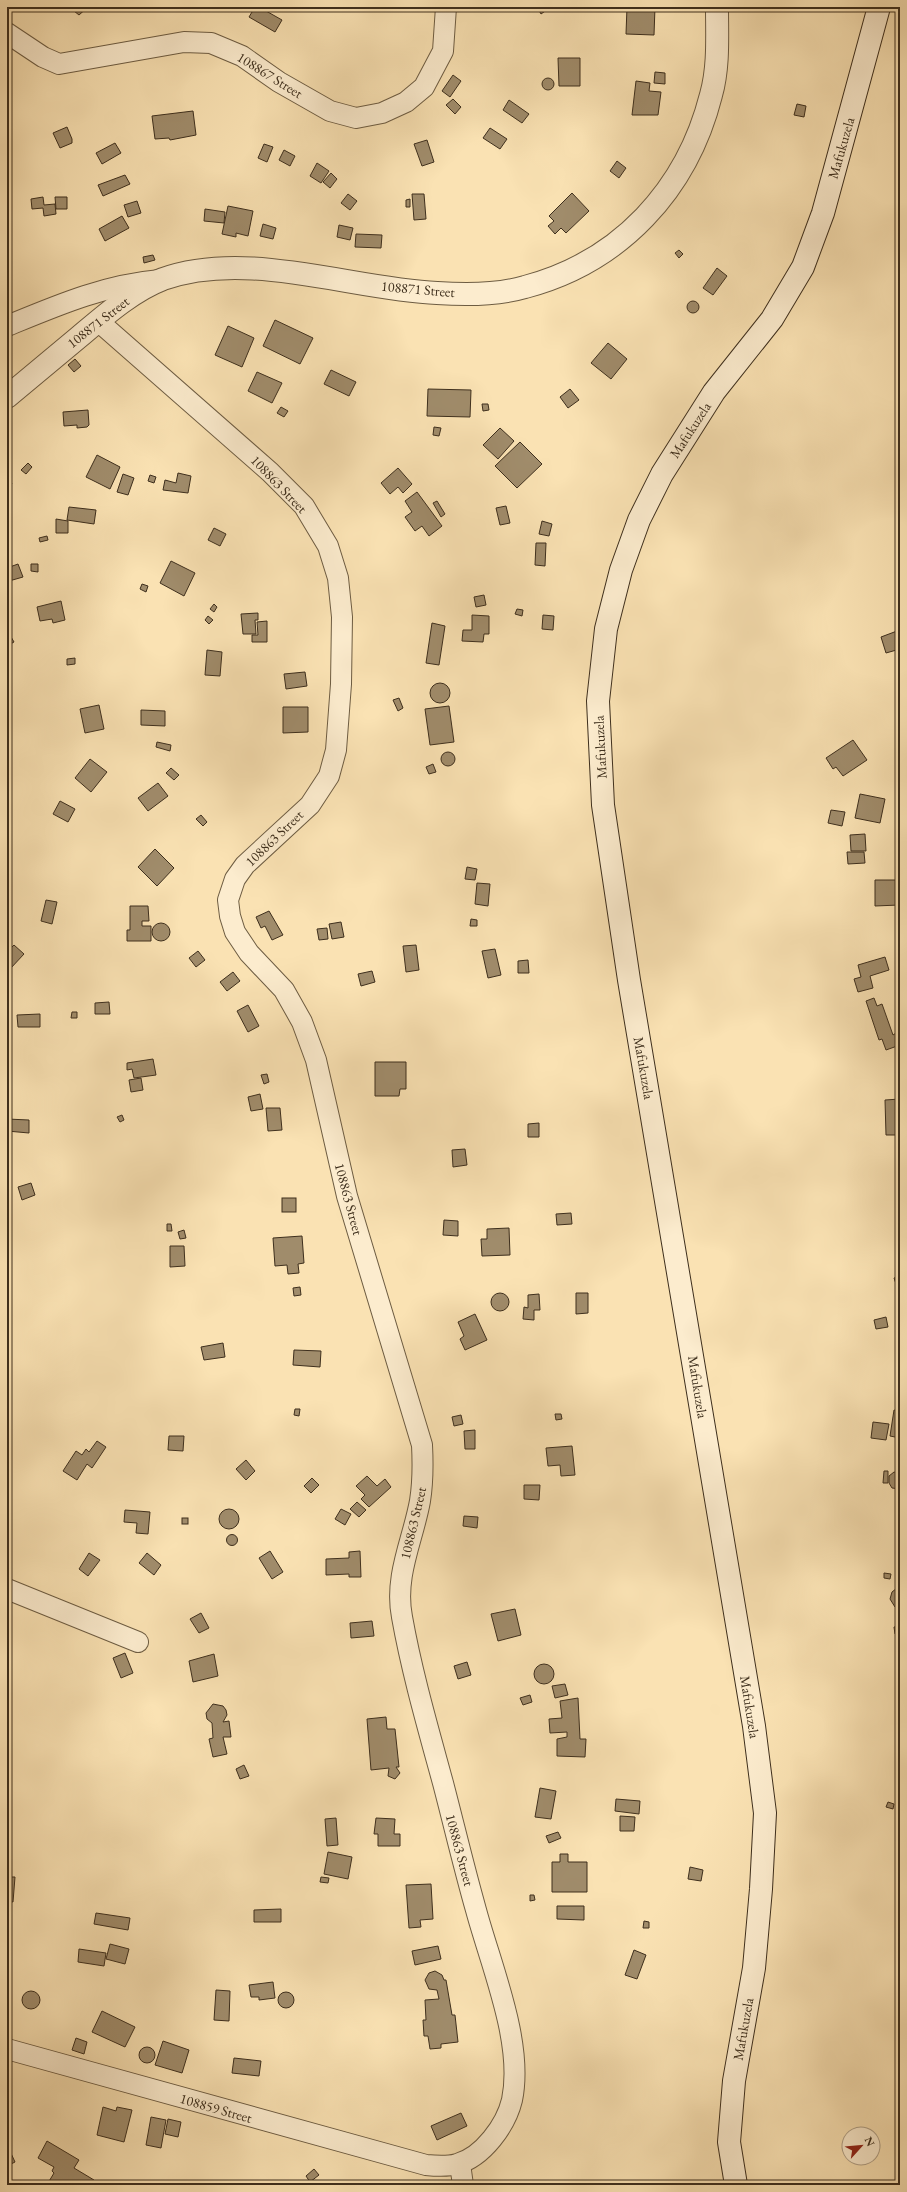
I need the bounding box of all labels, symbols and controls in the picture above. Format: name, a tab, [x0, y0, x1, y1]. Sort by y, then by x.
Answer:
street label: 108867 Street	[234, 48, 307, 103]
street label: Mafukuzela	[824, 115, 858, 181]
street label: 108871 Street	[380, 277, 456, 301]
street label: 108871 Street	[63, 292, 133, 352]
street label: Mafukuzela	[665, 398, 715, 461]
street label: 108863 Street	[247, 451, 312, 517]
street label: Mafukuzela	[589, 714, 611, 779]
street label: 108863 Street	[241, 805, 307, 870]
street label: Mafukuzela	[630, 1035, 658, 1101]
street label: 108863 Street	[331, 1161, 367, 1238]
street label: Mafukuzela	[684, 1354, 712, 1420]
street label: 108863 Street	[396, 1484, 430, 1561]
street label: Mafukuzela	[736, 1674, 764, 1740]
street label: 108863 Street	[442, 1812, 478, 1889]
street label: Mafukuzela	[729, 1996, 757, 2062]
street label: 108859 Street	[178, 2089, 255, 2127]
north arrow	[841, 2126, 881, 2166]
text: N	[862, 2134, 878, 2149]

